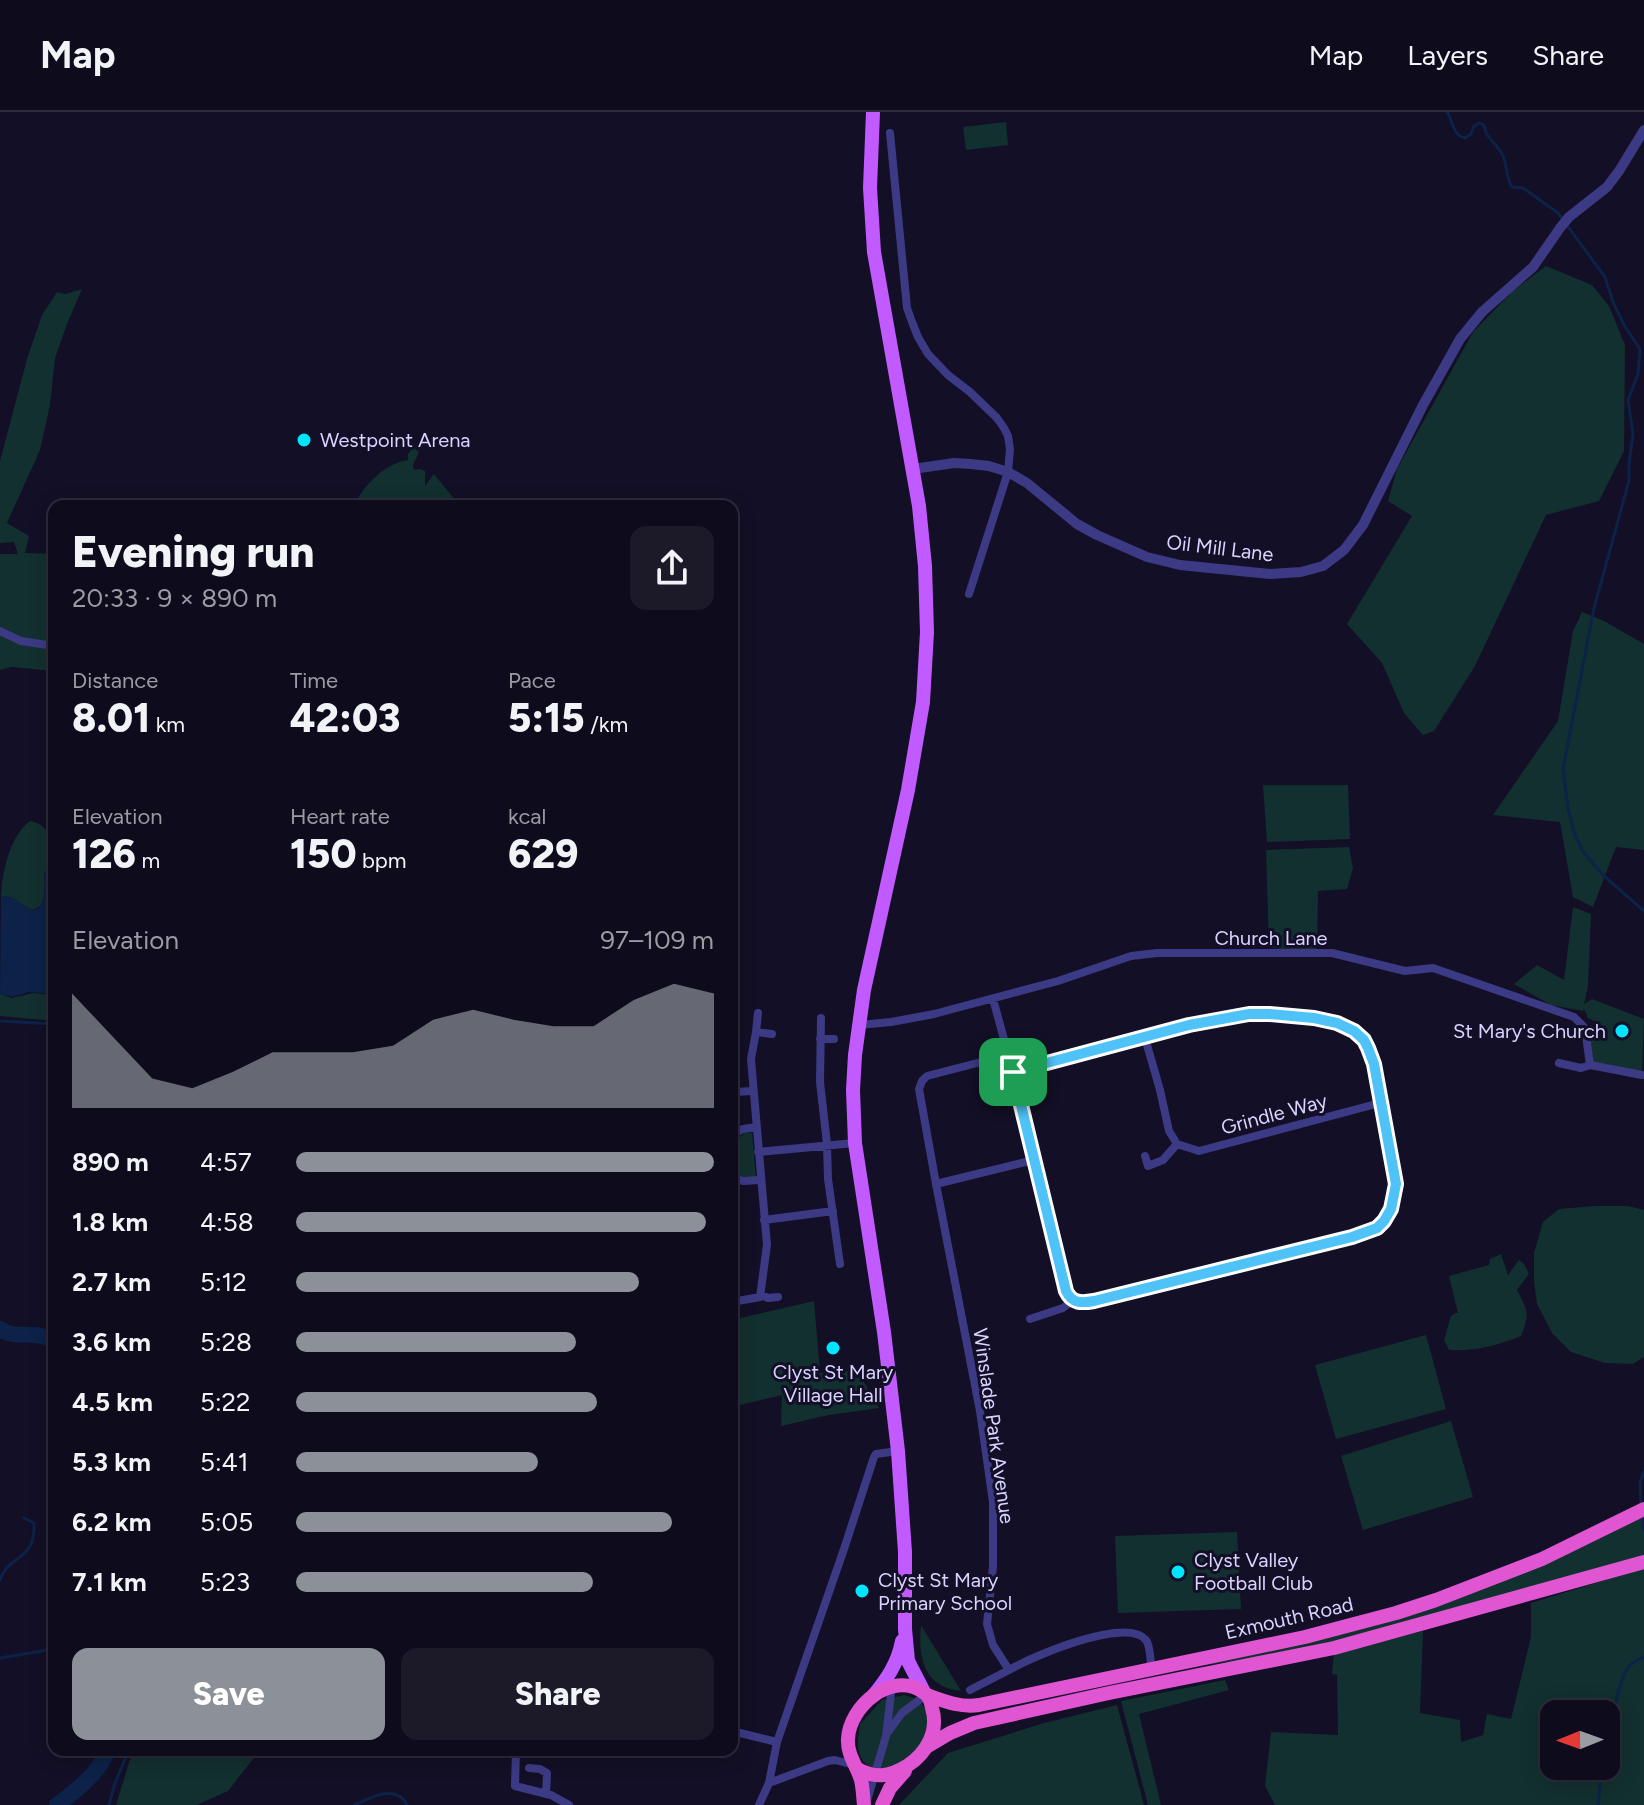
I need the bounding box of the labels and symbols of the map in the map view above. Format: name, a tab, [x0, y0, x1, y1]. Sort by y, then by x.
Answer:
place label: Westpoint Arena	[320, 428, 471, 452]
marker: Westpoint Arena	[295, 431, 313, 449]
street label: Oil Mill Lane	[1165, 530, 1275, 566]
street label: Church Lane	[1214, 926, 1328, 950]
place label: St Mary's Church	[1453, 1019, 1606, 1043]
marker: St Mary's Church	[1613, 1022, 1631, 1040]
pin	[979, 1038, 1047, 1106]
street label: Grindle Way	[1218, 1088, 1330, 1140]
street label: Winslade Park Avenue	[968, 1327, 1020, 1525]
marker: Clyst St Mary Village Hall	[824, 1339, 842, 1357]
place label: Clyst St Mary Village Hall	[773, 1360, 894, 1407]
place label: Clyst Valley Football Club	[1194, 1548, 1313, 1595]
marker: Clyst Valley Football Club	[1169, 1563, 1187, 1581]
place label: Clyst St Mary Primary School	[878, 1568, 1012, 1615]
marker: Clyst St Mary Primary School	[853, 1582, 871, 1600]
street label: Exmouth Road	[1223, 1592, 1355, 1644]
north arrow	[1540, 1700, 1620, 1780]

